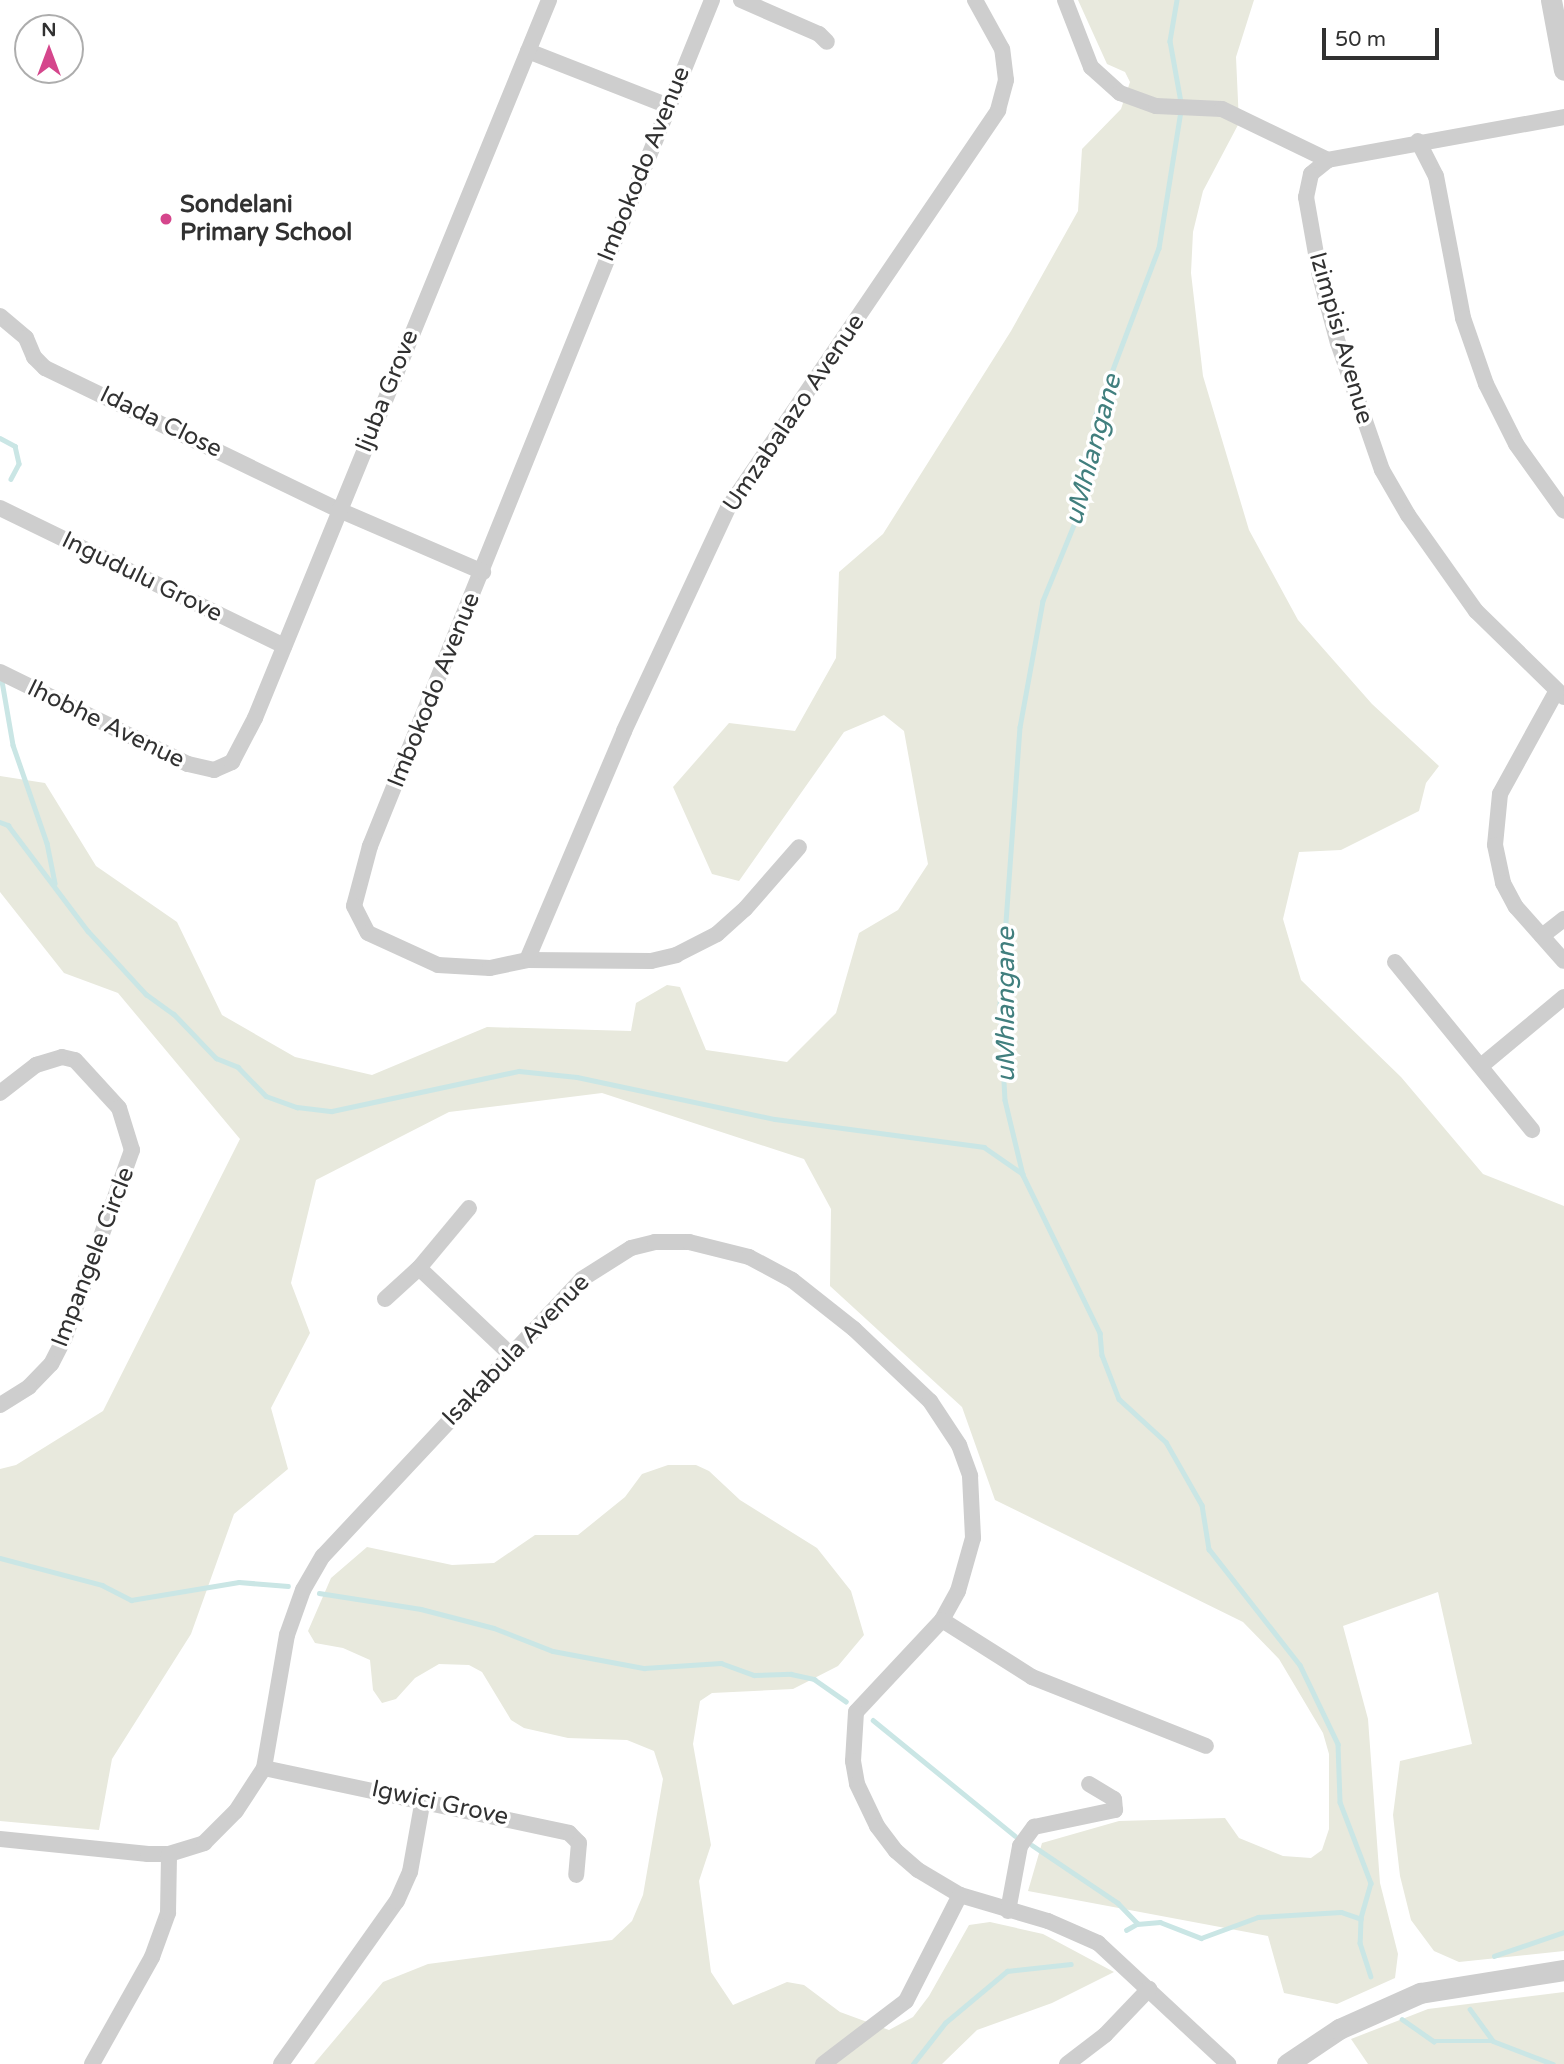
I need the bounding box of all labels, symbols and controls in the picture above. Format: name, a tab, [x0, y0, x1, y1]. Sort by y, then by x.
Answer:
north arrow	[14, 14, 84, 84]
scale bar	[1326, 14, 1443, 58]
text: N	[41, 19, 57, 41]
text: 50 m	[1335, 27, 1386, 52]
street label: Imbokodo Avenue	[592, 62, 696, 266]
place label: Sondelani Primary School	[180, 191, 352, 247]
marker: Sondelani Primary School	[158, 211, 174, 227]
street label: Izimpisi Avenue	[1303, 249, 1379, 427]
street label: Umzabalazo Avenue	[717, 309, 871, 517]
street label: Ijuba Grove	[349, 325, 425, 457]
water label: uMhlangane	[1058, 371, 1128, 529]
street label: Idada Close	[95, 380, 227, 464]
street label: Ingudulu Grove	[57, 526, 227, 628]
street label: Imbokodo Avenue	[382, 588, 486, 792]
street label: Ihobhe Avenue	[23, 674, 189, 774]
water label: uMhlangane	[990, 928, 1022, 1082]
street label: Impangele Circle	[45, 1163, 141, 1351]
street label: Isakabula Avenue	[436, 1268, 596, 1432]
street label: Igwici Grove	[369, 1774, 511, 1832]

